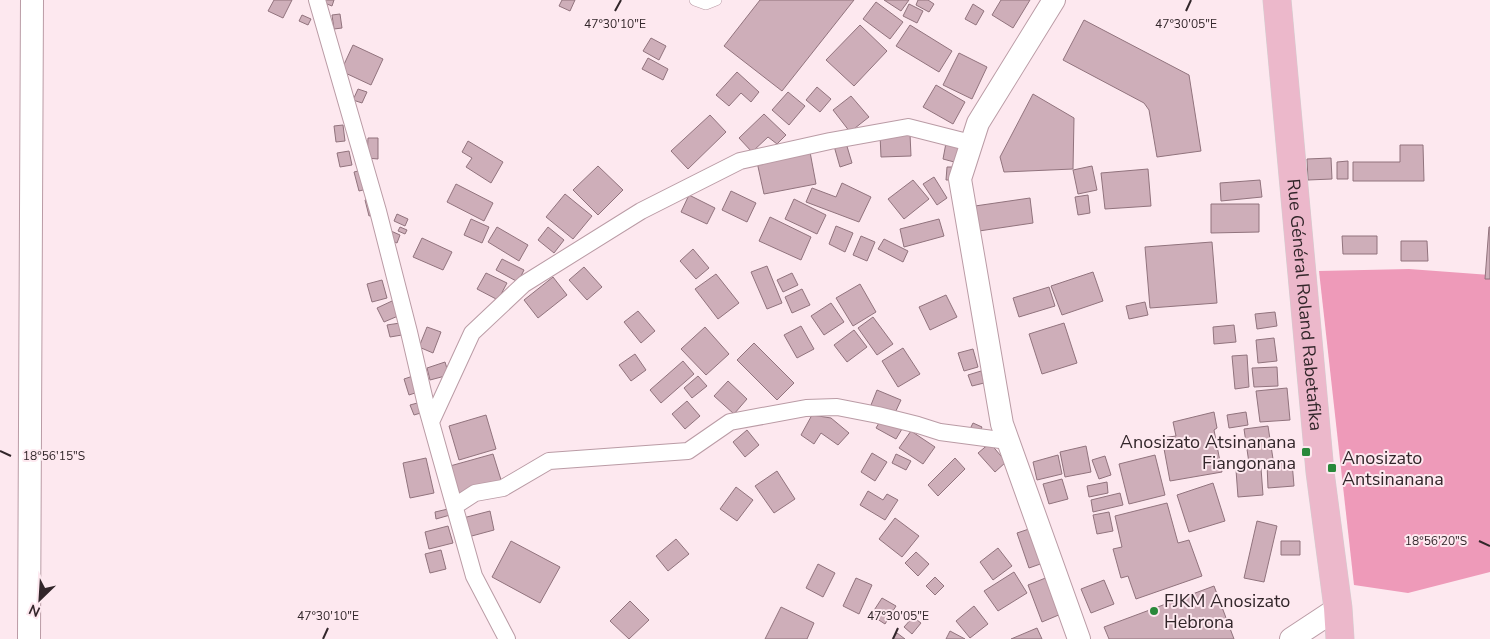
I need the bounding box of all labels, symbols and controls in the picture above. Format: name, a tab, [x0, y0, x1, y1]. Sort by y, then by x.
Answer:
text: 47°30'10"E	[584, 16, 646, 32]
text: 47°30'05"E	[1155, 16, 1217, 32]
street label: Rue Général Roland Rabetafika	[1281, 178, 1328, 432]
place label: Anosizato Atsinanana Fiangonana	[1120, 430, 1296, 475]
marker: Anosizato Atsinanana Fiangonana	[1300, 446, 1312, 458]
place label: Anosizato Antsinanana	[1342, 446, 1444, 491]
text: 18°56'15"S	[23, 448, 85, 464]
marker: Anosizato Antsinanana	[1326, 462, 1338, 474]
text: 18°56'20"S	[1405, 533, 1467, 549]
north arrow	[15, 574, 65, 624]
place label: FJKM Anosizato Hebrona	[1164, 589, 1290, 634]
text: N	[26, 600, 43, 621]
marker: FJKM Anosizato Hebrona	[1148, 605, 1160, 617]
text: 47°30'10"E	[297, 608, 359, 624]
text: 47°30'05"E	[867, 608, 929, 624]

